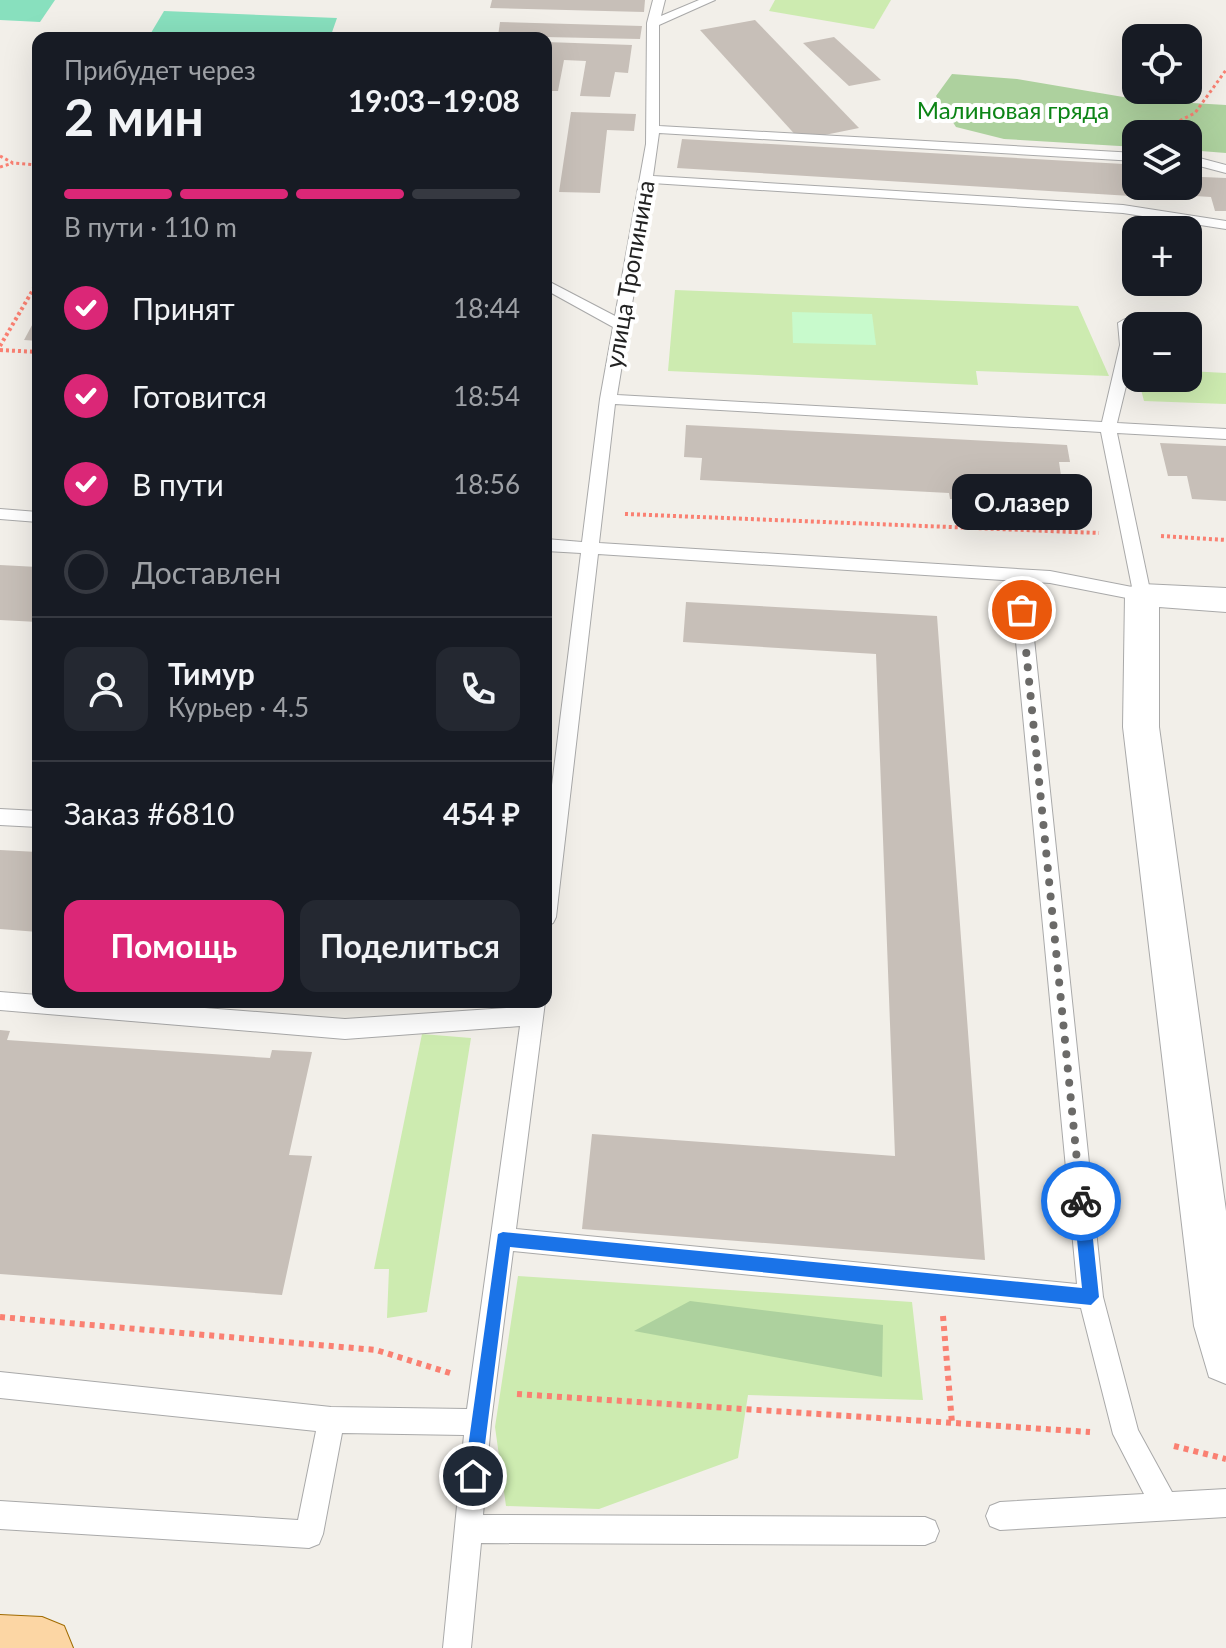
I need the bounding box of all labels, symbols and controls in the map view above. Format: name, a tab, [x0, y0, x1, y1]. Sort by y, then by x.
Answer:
map controls	[1122, 24, 1202, 392]
button: locate	[1122, 24, 1202, 104]
text: Прибудет через	[64, 54, 256, 86]
text: 19:03–19:08	[348, 82, 520, 118]
text: 2 мин	[64, 85, 204, 147]
park label: Малиновая гряда	[917, 95, 1109, 124]
button: layers	[1122, 120, 1202, 200]
street label: улица Тропинина	[598, 178, 660, 370]
text: В пути · 110 m	[64, 211, 237, 243]
button: +	[1122, 216, 1202, 296]
icon: check	[64, 286, 108, 330]
text: Принят	[132, 290, 235, 326]
text: 18:44	[453, 292, 520, 324]
button: −	[1122, 312, 1202, 392]
icon: check	[64, 374, 108, 418]
text: Готовится	[132, 378, 267, 414]
text: 18:54	[453, 380, 520, 412]
icon: check	[64, 462, 108, 506]
text: В пути	[132, 466, 224, 502]
text: 18:56	[453, 468, 520, 500]
callout: О.лазер	[952, 474, 1092, 530]
text: О.лазер	[974, 486, 1070, 518]
text: Доставлен	[132, 554, 281, 590]
pin	[988, 576, 1056, 644]
icon: bag	[1000, 588, 1044, 632]
button: person	[64, 647, 148, 731]
button: phone	[436, 647, 520, 731]
text: Тимур	[168, 655, 255, 691]
text: Курьер · 4.5	[168, 691, 309, 723]
text: Заказ #6810	[64, 795, 235, 831]
text: 454 ₽	[443, 795, 520, 831]
button: Помощь	[64, 900, 284, 992]
button: Поделиться	[300, 900, 520, 992]
courier	[1041, 1161, 1121, 1241]
icon: bike	[1059, 1179, 1103, 1223]
pin	[439, 1442, 507, 1510]
icon: home	[451, 1454, 495, 1498]

